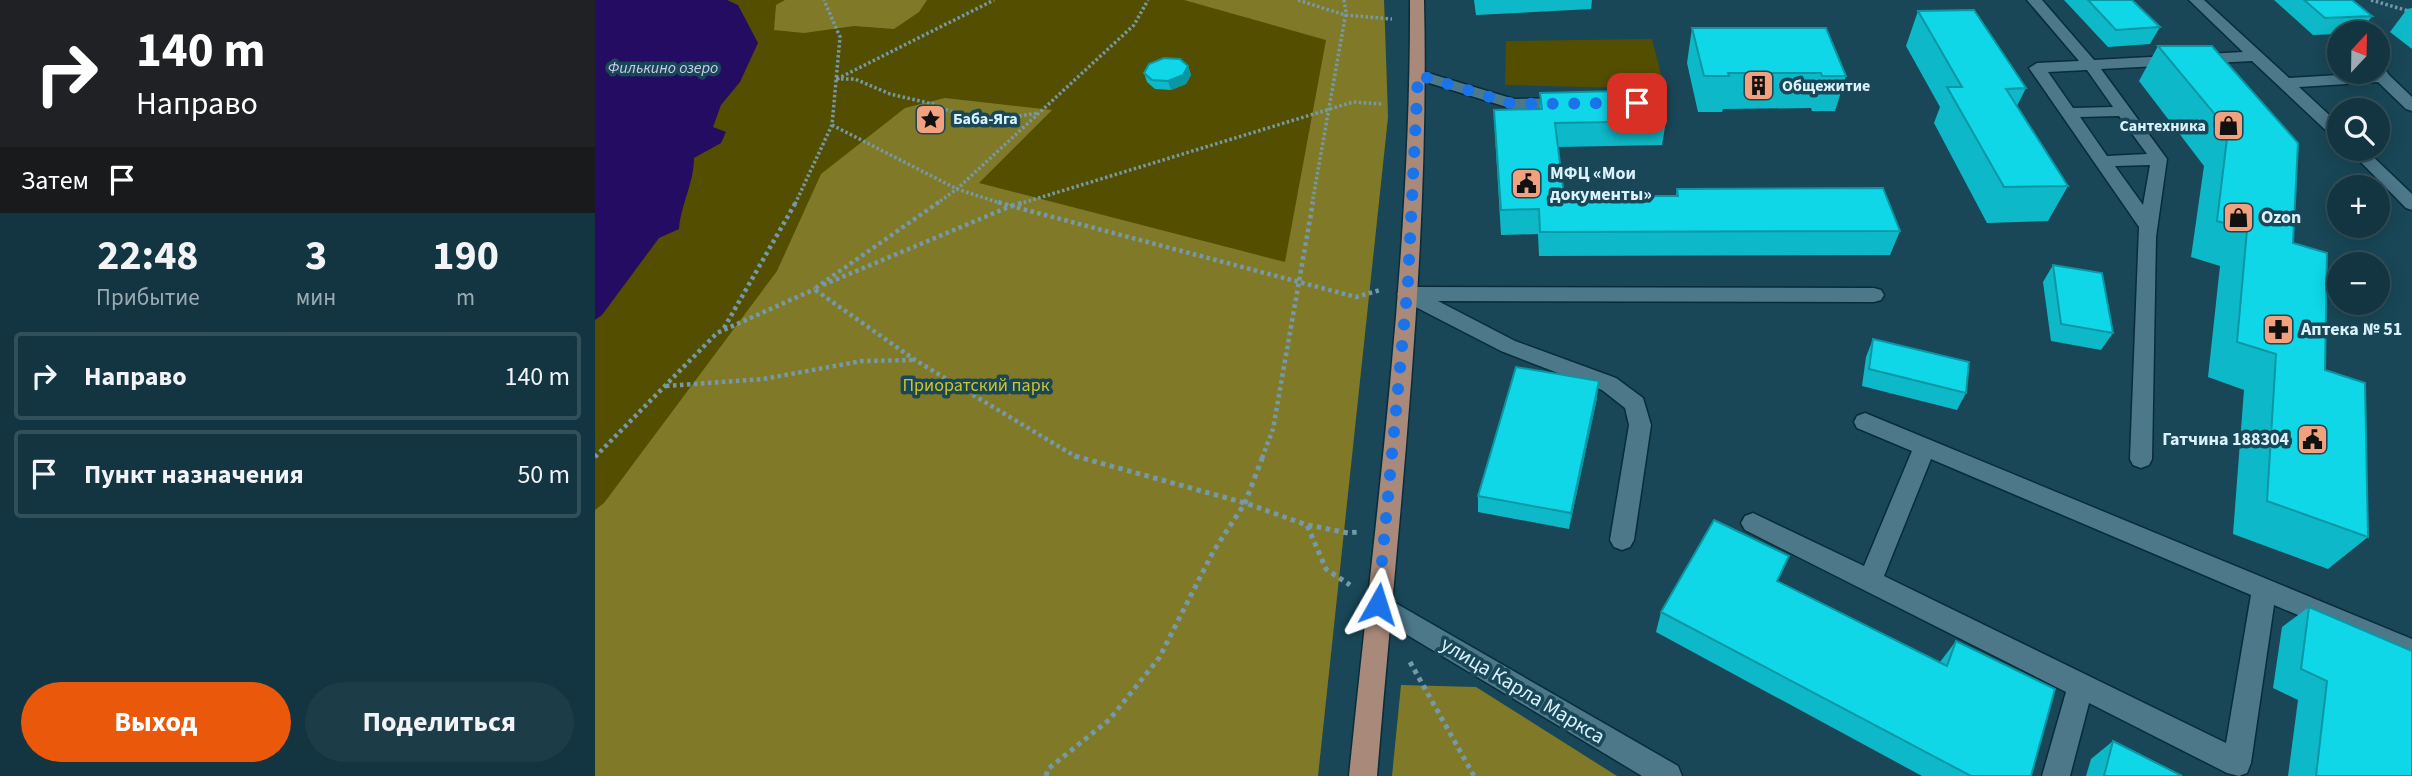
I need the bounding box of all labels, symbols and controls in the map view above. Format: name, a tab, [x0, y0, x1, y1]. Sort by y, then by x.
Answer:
text: 140 m	[136, 16, 265, 86]
north arrow	[2327, 21, 2391, 84]
map controls	[2327, 21, 2390, 315]
icon: right	[21, 28, 112, 119]
water label: Филькино озеро	[608, 57, 718, 79]
building icon: Общежитие	[1742, 69, 1776, 103]
pin	[1607, 73, 1667, 133]
place label: Общежитие	[1782, 75, 1870, 97]
text: Направо	[136, 81, 258, 127]
icon: arrive	[1618, 84, 1656, 122]
button: search	[2327, 98, 2390, 161]
place icon: Баба-Яга	[913, 102, 947, 136]
place label: Баба-Яга	[953, 108, 1018, 130]
shop icon: Сантехника	[2212, 109, 2246, 143]
place label: Сантехника	[2119, 115, 2206, 137]
icon: arrive	[103, 161, 141, 199]
place label: МФЦ «Мои документы»	[1550, 161, 1652, 207]
text: Затем	[21, 162, 89, 199]
public building icon: МФЦ «Мои документы»	[1510, 166, 1544, 200]
button: +	[2327, 175, 2390, 238]
shop icon: Ozon	[2221, 200, 2255, 234]
place label: Ozon	[2261, 205, 2301, 230]
text: 22:48	[97, 226, 199, 286]
text: 3	[305, 226, 327, 286]
text: 190	[432, 226, 499, 286]
button: −	[2327, 252, 2390, 315]
text: Прибытие	[96, 281, 200, 314]
text: мин	[296, 281, 336, 314]
text: m	[456, 281, 475, 314]
pharmacy icon: Аптека № 51	[2261, 312, 2295, 346]
place label: Аптека № 51	[2300, 317, 2402, 342]
icon: right	[25, 357, 63, 395]
text: Направо	[84, 358, 187, 395]
text: 140 m	[504, 358, 570, 395]
park label: Приоратский парк	[902, 373, 1050, 398]
public building icon: Гатчина 188304	[2295, 422, 2329, 456]
place label: Гатчина 188304	[2162, 427, 2289, 452]
icon: arrive	[25, 455, 63, 493]
text: Пункт назначения	[84, 456, 304, 493]
text: 50 m	[517, 456, 570, 493]
position arrow	[1341, 567, 1415, 641]
street label: улица Карла Маркса	[1435, 629, 1611, 751]
button: Выход	[21, 682, 291, 762]
button: Поделиться	[305, 682, 574, 762]

